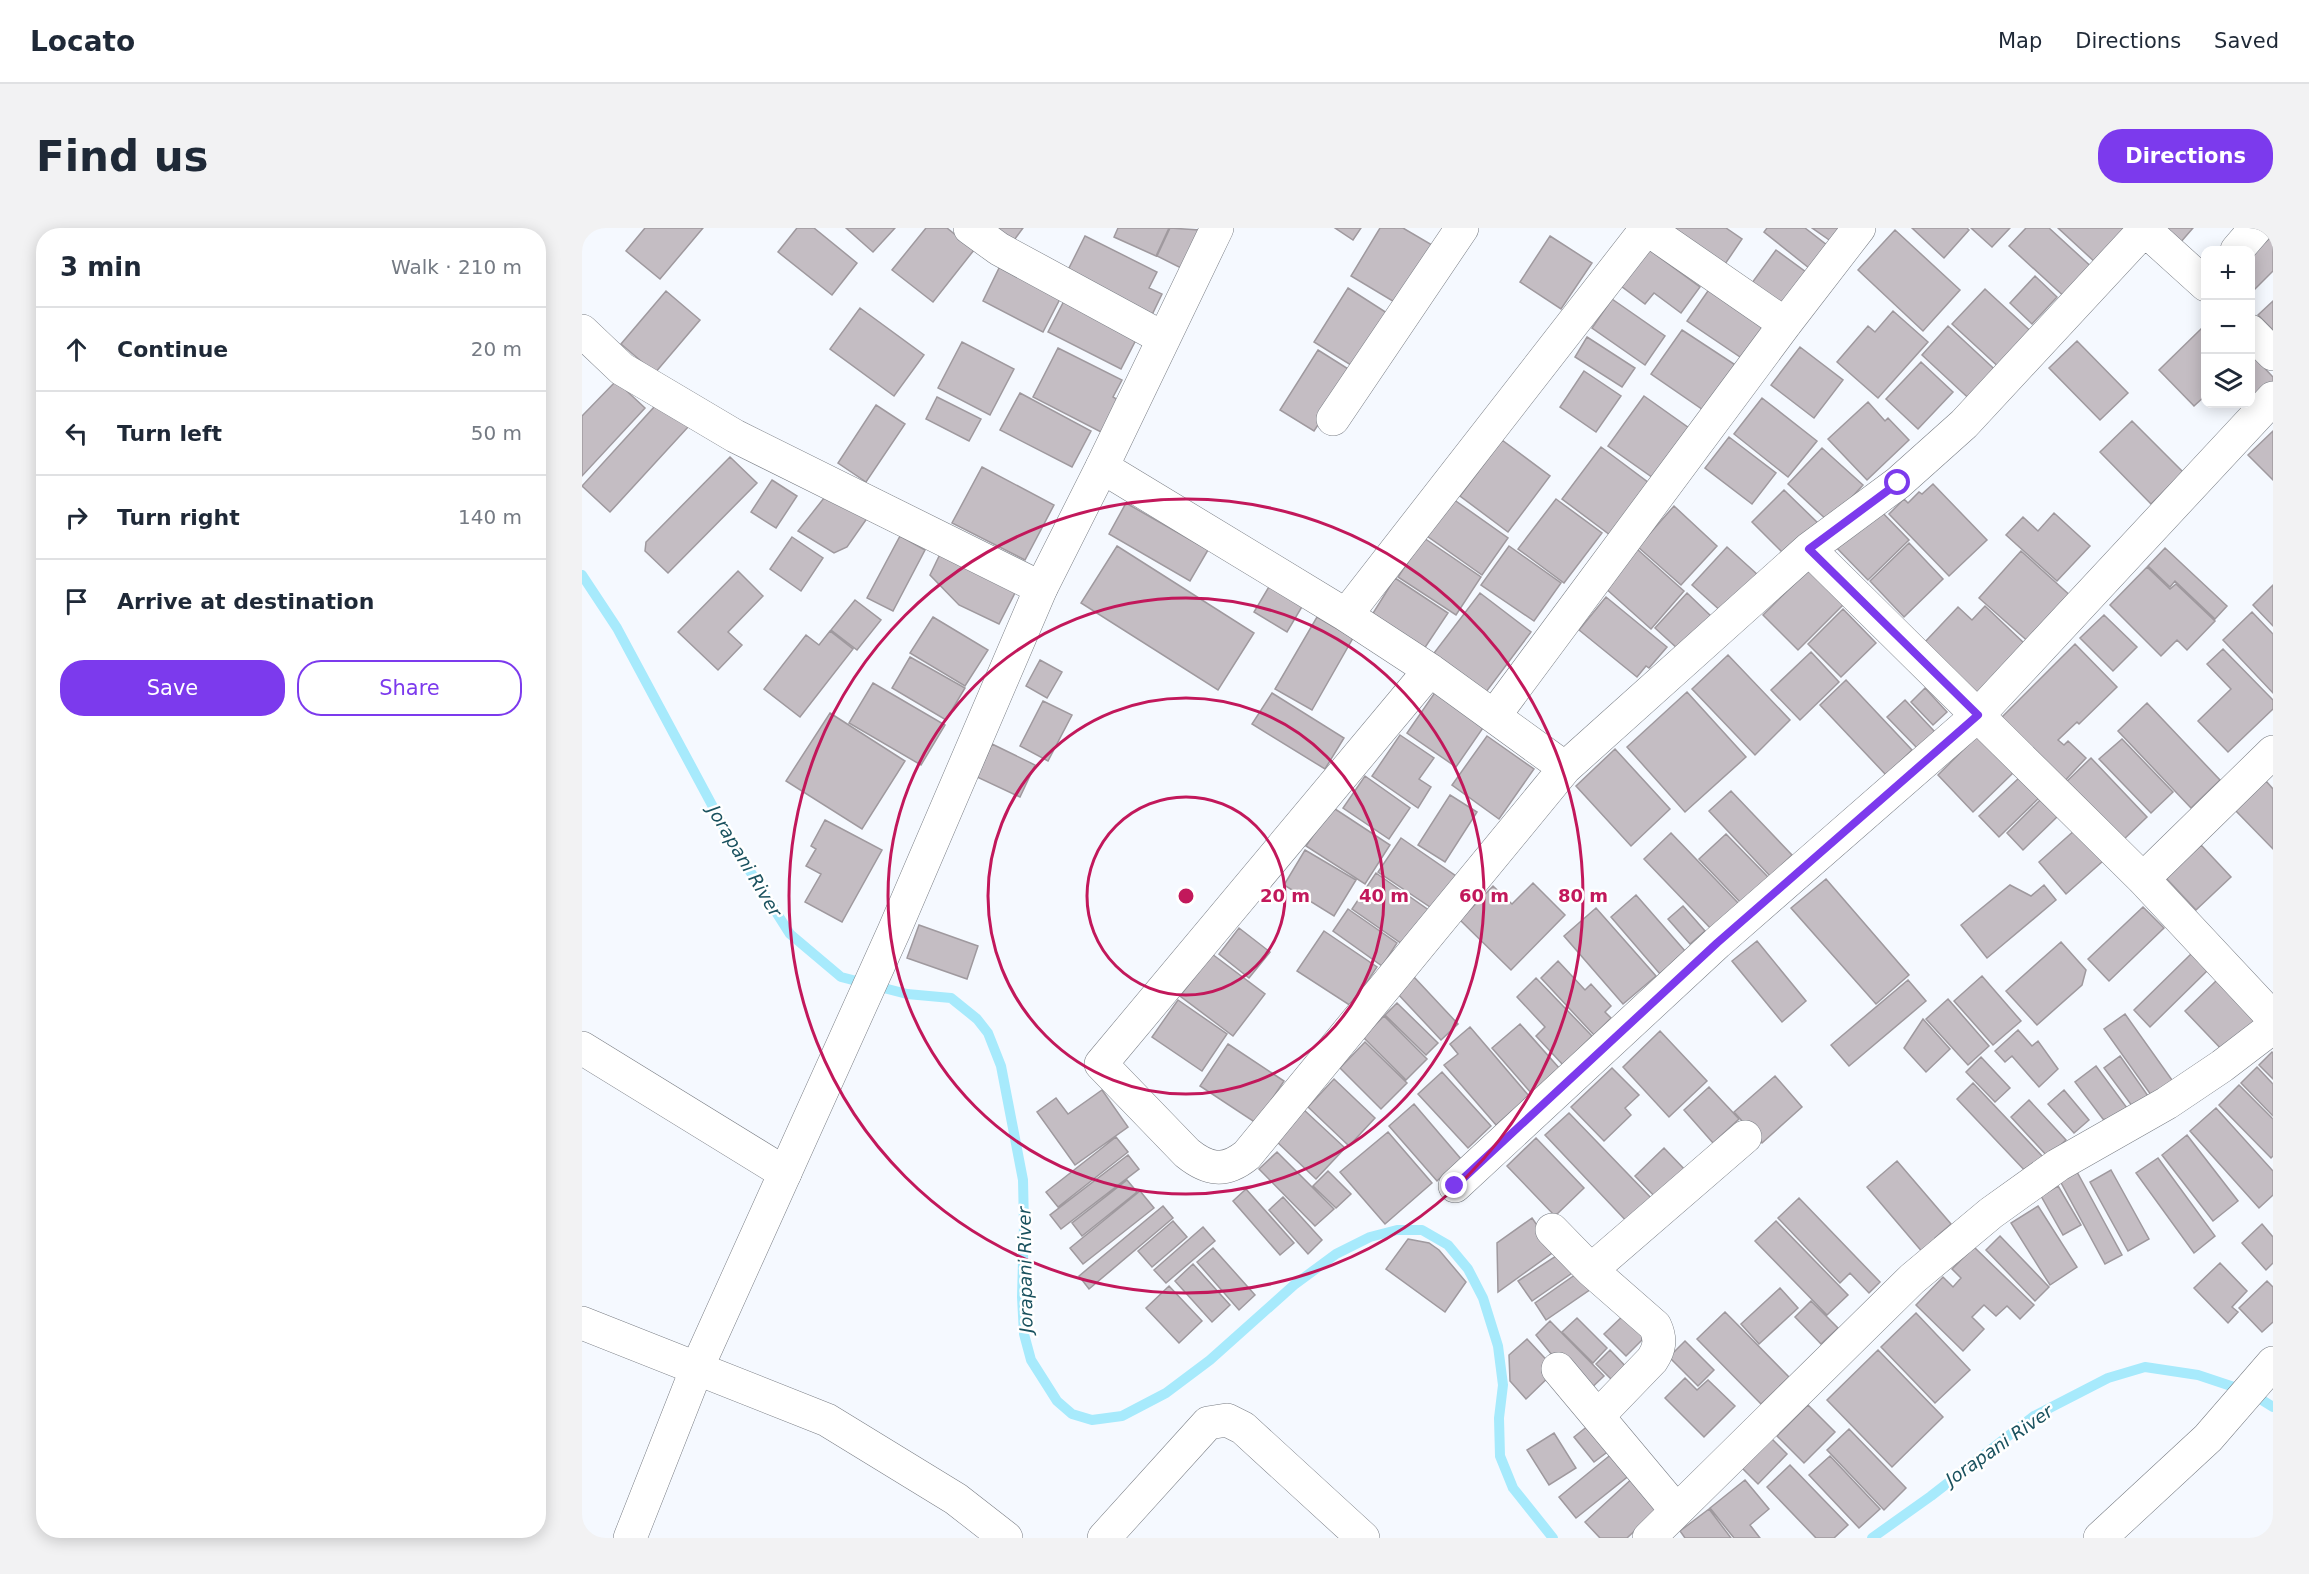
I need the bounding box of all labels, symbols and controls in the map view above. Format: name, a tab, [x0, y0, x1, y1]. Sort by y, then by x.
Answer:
text: Locato	[30, 25, 135, 58]
text: Map	[1998, 29, 2042, 53]
text: Directions	[2075, 29, 2181, 53]
text: Saved	[2214, 29, 2279, 53]
button: Directions	[2098, 129, 2273, 183]
text: Find us	[36, 132, 209, 181]
map controls	[2201, 246, 2255, 408]
button: +	[2201, 246, 2255, 300]
text: 3 min	[60, 252, 142, 282]
text: Walk · 210 m	[391, 255, 522, 279]
button: −	[2201, 300, 2255, 354]
icon: ahead	[60, 333, 93, 366]
text: Continue	[117, 337, 228, 362]
text: 20 m	[471, 337, 522, 361]
button: layers	[2201, 354, 2255, 408]
icon: left	[60, 417, 93, 450]
text: Turn left	[117, 421, 222, 446]
text: 50 m	[471, 421, 522, 445]
route start	[1884, 469, 1910, 495]
icon: right	[60, 501, 93, 534]
text: Turn right	[117, 505, 240, 530]
text: 140 m	[458, 505, 522, 529]
icon: arrive	[60, 585, 93, 618]
text: Arrive at destination	[117, 589, 374, 614]
button: Save	[60, 660, 285, 716]
button: Share	[297, 660, 522, 716]
water label: Jorapani River	[702, 799, 787, 922]
text: 20 m	[1260, 885, 1310, 906]
text: 40 m	[1359, 885, 1409, 906]
text: 60 m	[1459, 885, 1509, 906]
text: 80 m	[1558, 885, 1608, 906]
centre of rings	[1176, 886, 1196, 906]
route end	[1441, 1172, 1467, 1198]
water label: Jorapani River	[1013, 1205, 1037, 1336]
water label: Jorapani River	[1939, 1399, 2058, 1491]

